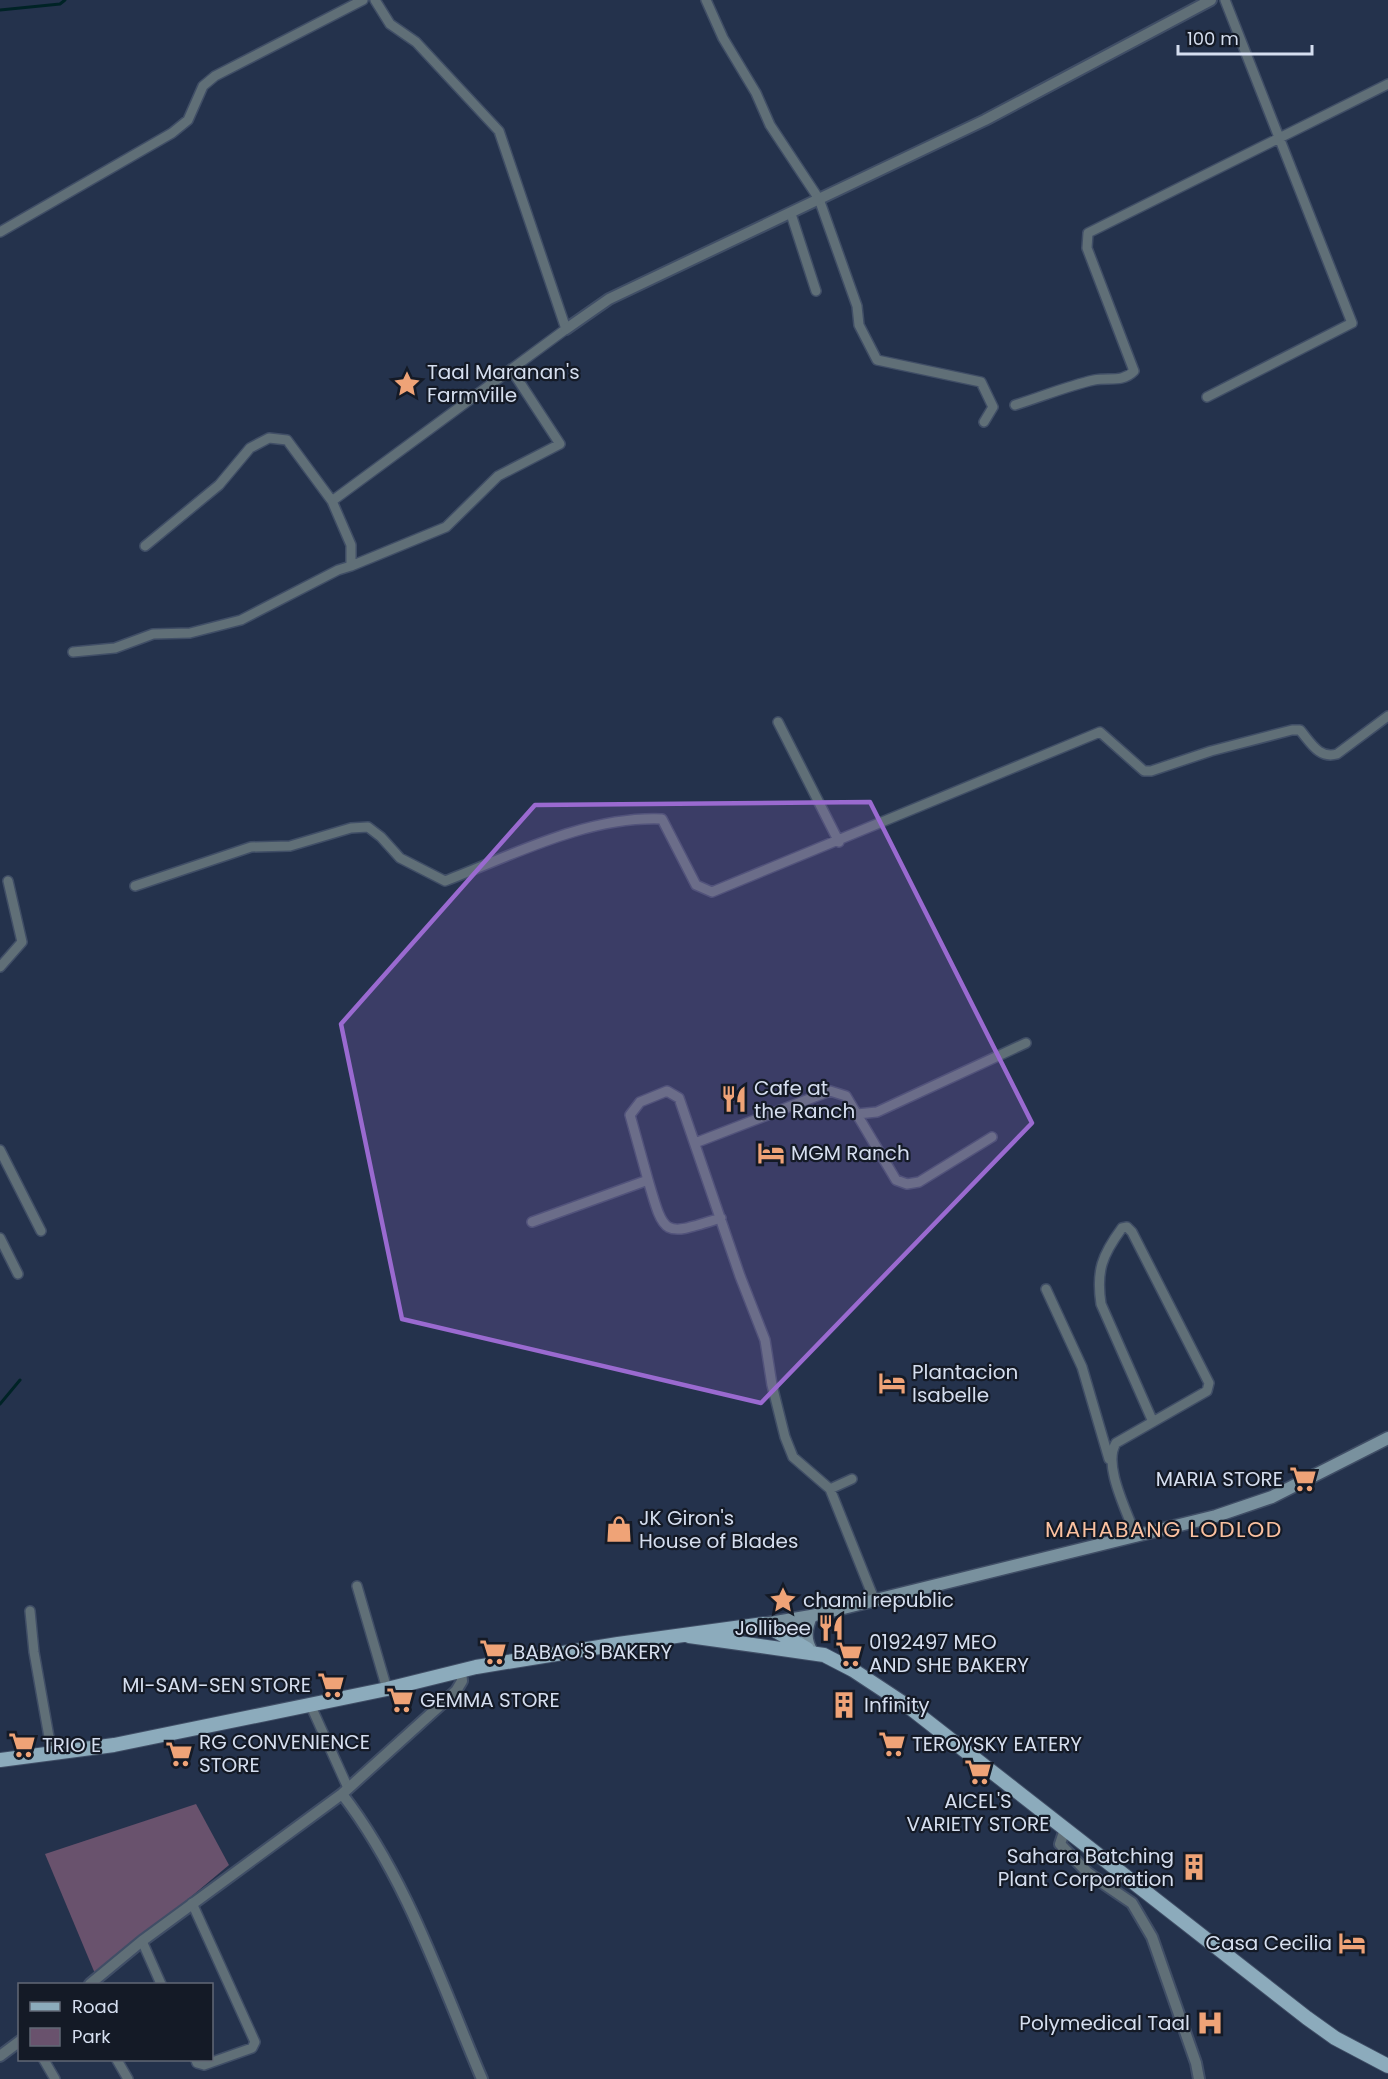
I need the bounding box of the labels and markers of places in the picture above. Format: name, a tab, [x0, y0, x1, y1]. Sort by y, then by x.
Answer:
place label: Taal Maranan's Farmville	[427, 358, 580, 409]
place icon: Taal Maranan's Farmville	[392, 369, 422, 399]
place label: Cafe at the Ranch	[754, 1074, 855, 1125]
restaurant icon: Cafe at the Ranch	[719, 1084, 749, 1114]
hotel icon: MGM Ranch	[756, 1138, 786, 1168]
place label: MGM Ranch	[791, 1139, 910, 1167]
place label: Plantacion Isabelle	[912, 1358, 1018, 1409]
hotel icon: Plantacion Isabelle	[877, 1368, 907, 1398]
supermarket icon: MARIA STORE	[1288, 1464, 1318, 1494]
place label: MARIA STORE	[1156, 1465, 1283, 1493]
place label: JK Giron's House of Blades	[639, 1504, 798, 1555]
shop icon: JK Giron's House of Blades	[604, 1514, 634, 1544]
place icon: chami republic	[768, 1585, 798, 1615]
place label: chami republic	[803, 1586, 954, 1614]
restaurant icon: Jollibee	[816, 1613, 846, 1643]
place label: Jollibee	[735, 1614, 811, 1642]
place label: 0192497 MEO AND SHE BAKERY	[869, 1628, 1029, 1679]
supermarket icon: BABAO'S BAKERY	[478, 1637, 508, 1667]
place label: BABAO'S BAKERY	[513, 1638, 673, 1666]
supermarket icon: 0192497 MEO AND SHE BAKERY	[834, 1639, 864, 1669]
supermarket icon: MI-SAM-SEN STORE	[316, 1670, 346, 1700]
place label: MI-SAM-SEN STORE	[122, 1671, 311, 1699]
supermarket icon: GEMMA STORE	[385, 1685, 415, 1715]
place label: GEMMA STORE	[420, 1686, 560, 1714]
building icon: Infinity	[829, 1690, 859, 1720]
place label: Infinity	[864, 1691, 929, 1719]
place label: RG CONVENIENCE STORE	[199, 1728, 370, 1779]
supermarket icon: TEROYSKY EATERY	[877, 1729, 907, 1759]
supermarket icon: TRIO E	[7, 1730, 37, 1760]
place label: TEROYSKY EATERY	[912, 1730, 1082, 1758]
place label: TRIO E	[42, 1731, 101, 1759]
supermarket icon: RG CONVENIENCE STORE	[164, 1739, 194, 1769]
supermarket icon: AICEL'S VARIETY STORE	[963, 1757, 993, 1787]
place label: AICEL'S VARIETY STORE	[907, 1787, 1049, 1838]
place label: Sahara Batching Plant Corporation	[998, 1842, 1174, 1893]
building icon: Sahara Batching Plant Corporation	[1179, 1852, 1209, 1882]
hotel icon: Casa Cecilia	[1337, 1928, 1367, 1958]
place label: Casa Cecilia	[1205, 1929, 1332, 1957]
hospital icon: Polymedical Taal	[1195, 2008, 1225, 2038]
place label: Polymedical Taal	[1019, 2009, 1190, 2037]

